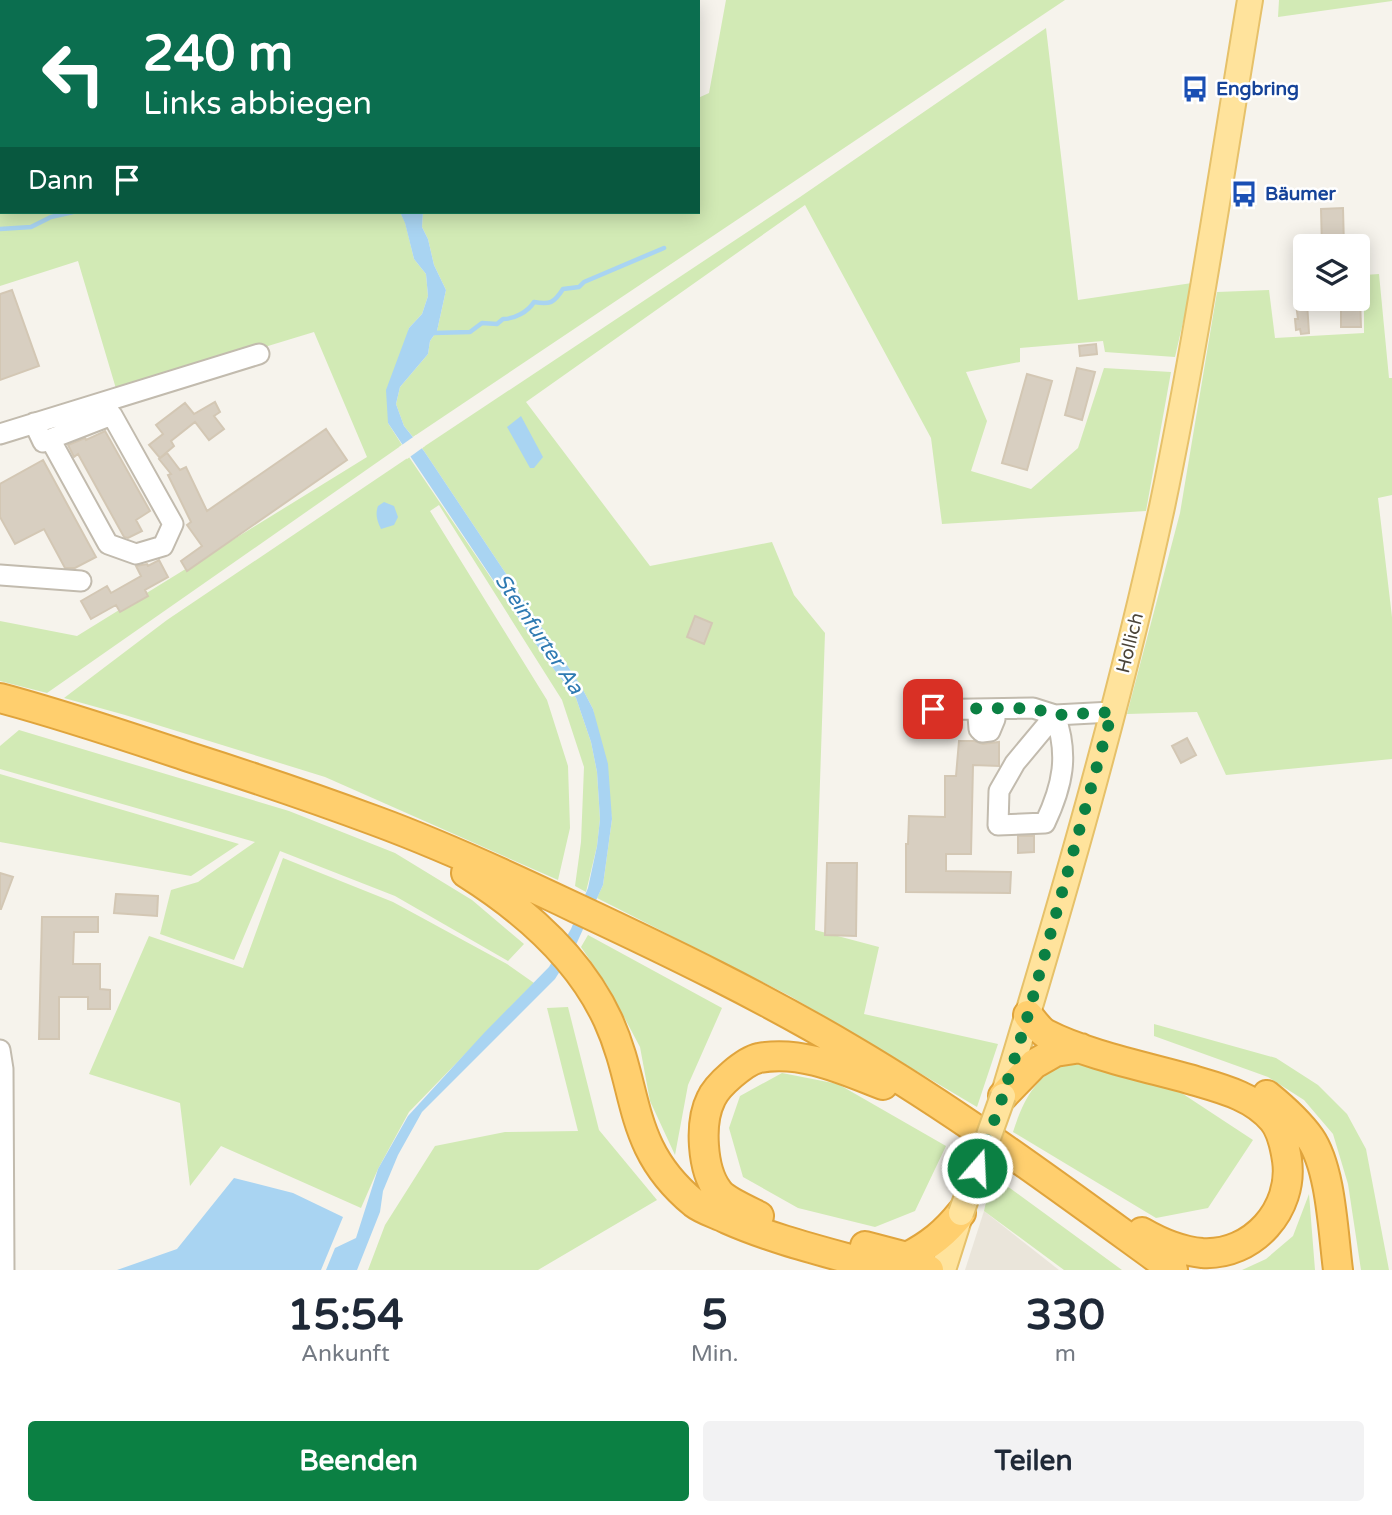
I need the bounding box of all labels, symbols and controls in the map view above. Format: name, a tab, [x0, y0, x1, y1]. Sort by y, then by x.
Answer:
text: 240 m	[143, 25, 293, 84]
icon: left	[28, 28, 119, 119]
bus stop icon: Engbring	[1180, 74, 1210, 104]
place label: Engbring	[1216, 78, 1299, 101]
text: Links abbiegen	[143, 85, 372, 123]
icon: arrive	[108, 161, 146, 199]
text: Dann	[28, 165, 94, 196]
bus stop icon: Bäumer	[1229, 179, 1259, 209]
place label: Bäumer	[1265, 183, 1337, 205]
map controls	[1293, 234, 1370, 311]
button: layers	[1293, 234, 1370, 311]
water label: Steinfurter Aa	[490, 569, 589, 700]
street label: Hollich	[1112, 610, 1148, 676]
pin	[903, 679, 963, 739]
icon: arrive	[914, 690, 952, 728]
position arrow	[940, 1131, 1014, 1205]
text: 15:54	[287, 1290, 404, 1341]
text: 5	[701, 1290, 728, 1341]
text: 330	[1026, 1290, 1105, 1341]
text: Ankunft	[301, 1340, 390, 1368]
text: Min.	[691, 1340, 738, 1368]
text: m	[1055, 1340, 1076, 1368]
button: Beenden	[28, 1421, 689, 1501]
button: Teilen	[703, 1421, 1364, 1501]

